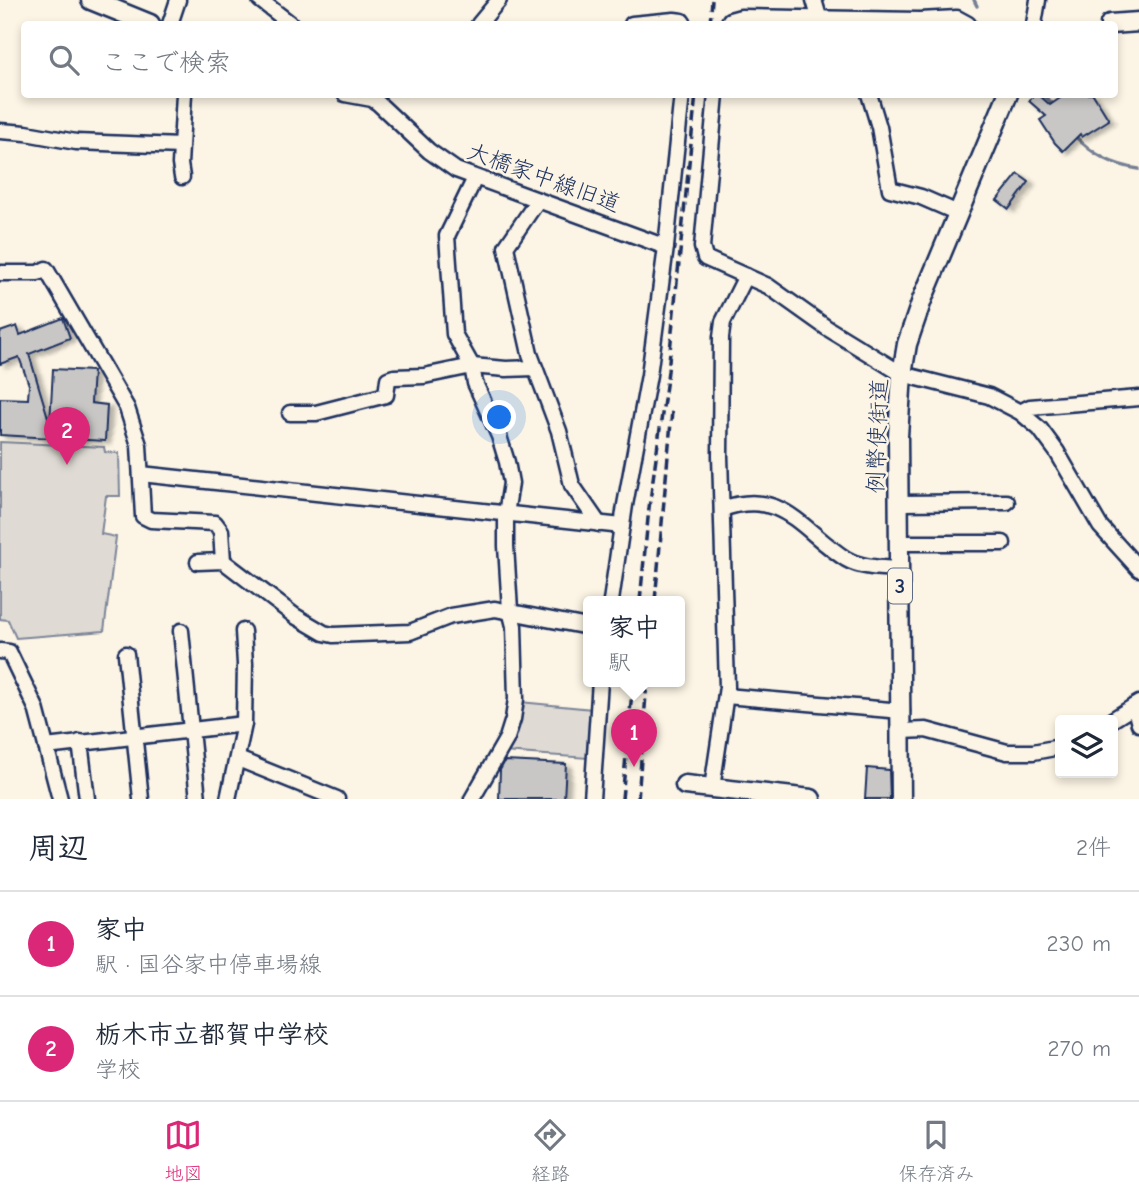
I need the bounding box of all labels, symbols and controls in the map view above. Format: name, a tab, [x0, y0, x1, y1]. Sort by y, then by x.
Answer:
search box	[21, 21, 1118, 98]
icon: search	[45, 41, 83, 79]
text: ここで検索	[101, 48, 231, 78]
street label: 大橋家中線旧道	[464, 137, 624, 218]
street label: 例幣使街道	[862, 378, 893, 494]
your location	[482, 400, 516, 434]
pin: 2	[44, 407, 90, 465]
road number: 3	[888, 568, 912, 604]
popup	[583, 596, 685, 687]
text: 家中	[608, 613, 660, 643]
text: 駅	[608, 649, 631, 676]
pin: 1	[611, 709, 657, 767]
map controls	[1055, 715, 1118, 778]
button: layers	[1055, 715, 1118, 778]
text: 周辺	[28, 831, 88, 866]
text: 2件	[1076, 834, 1111, 861]
text: 家中	[95, 915, 147, 945]
text: 1	[46, 930, 56, 957]
text: 230 m	[1047, 930, 1111, 957]
text: 駅 · 国谷家中停車場線	[95, 951, 321, 978]
text: 栃木市立都賀中学校	[95, 1020, 329, 1050]
text: 2	[45, 1035, 57, 1062]
text: 270 m	[1047, 1035, 1111, 1062]
text: 学校	[95, 1056, 141, 1083]
tab: 地図	[164, 1116, 203, 1185]
tab: 経路	[531, 1116, 570, 1185]
tab: 保存済み	[898, 1116, 975, 1185]

